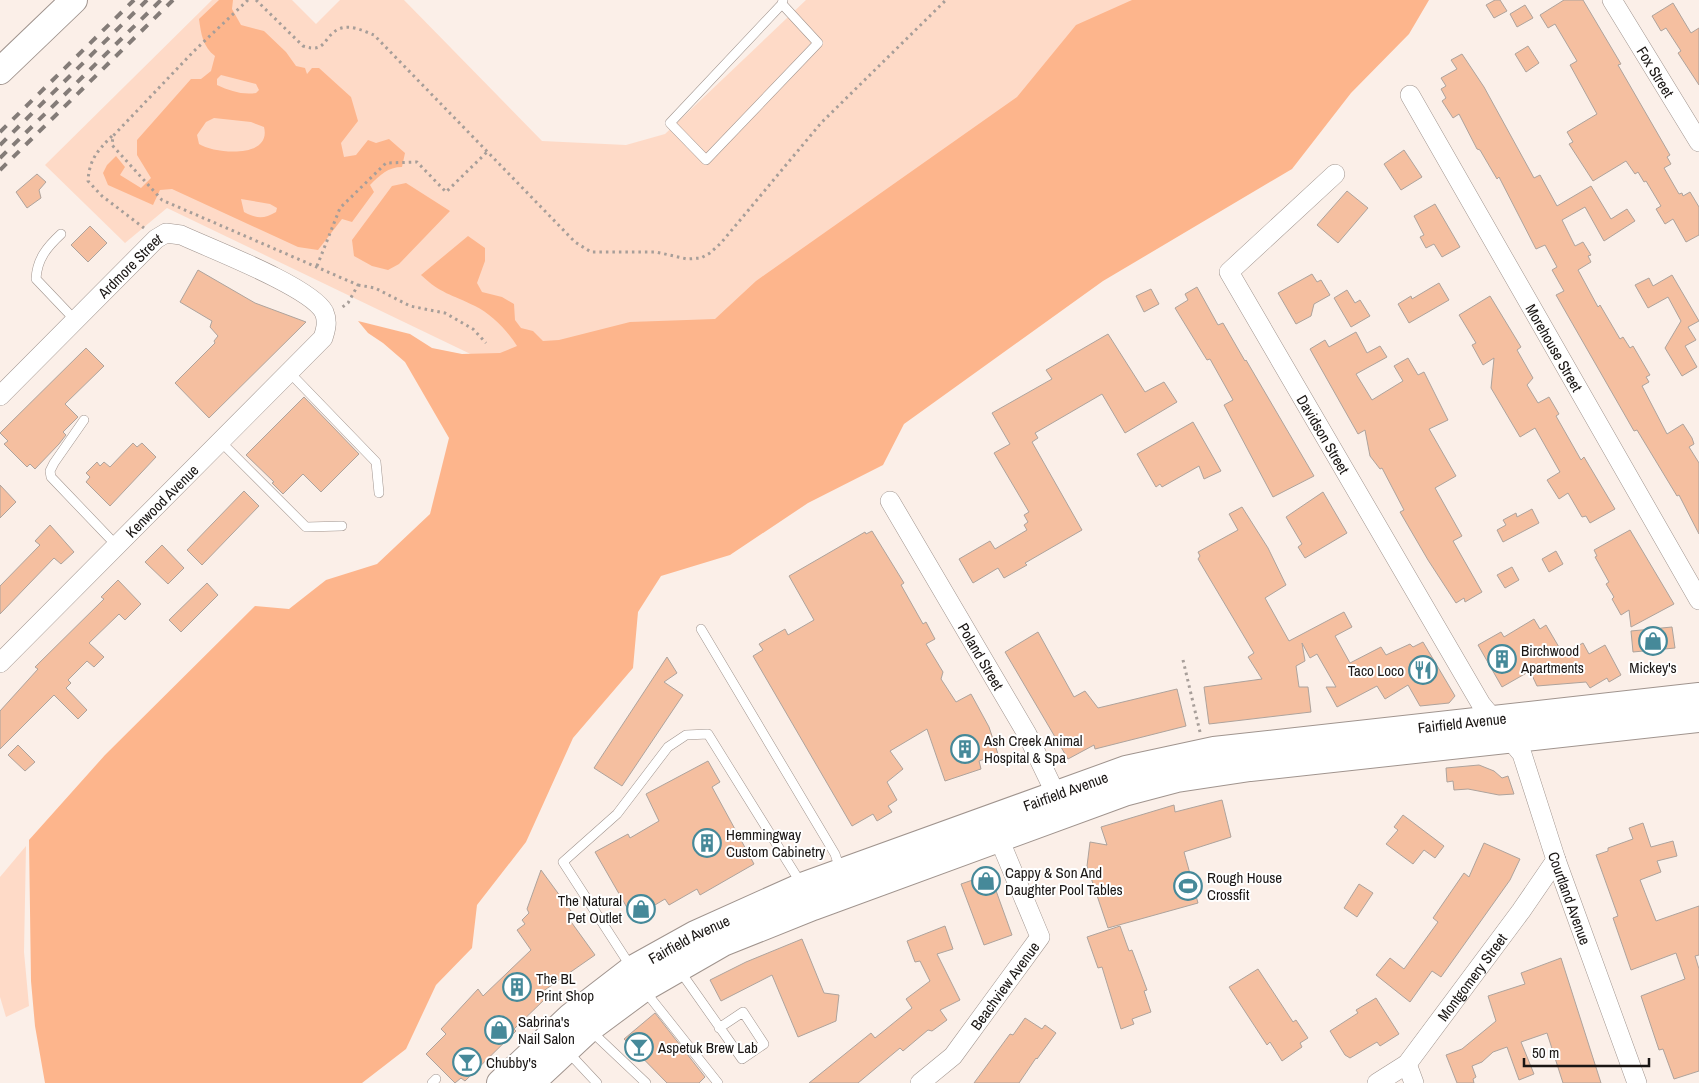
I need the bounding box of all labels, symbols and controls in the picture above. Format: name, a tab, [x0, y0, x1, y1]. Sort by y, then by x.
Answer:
street label: Fox Street	[1632, 42, 1680, 102]
street label: Ardmore Street	[92, 227, 166, 303]
street label: Morehouse Street	[1521, 300, 1588, 396]
street label: Davidson Street	[1292, 391, 1355, 478]
street label: Kenwood Avenue	[121, 460, 203, 542]
street label: Poland Street	[953, 619, 1009, 694]
shop icon: Mickey's	[1638, 626, 1668, 656]
place label: Birchwood Apartments	[1520, 640, 1584, 678]
building icon: Birchwood Apartments	[1487, 644, 1517, 674]
restaurant icon: Taco Loco	[1408, 655, 1438, 685]
place label: Mickey's	[1629, 657, 1677, 678]
place label: Taco Loco	[1348, 660, 1404, 681]
street label: Fairfield Avenue	[1417, 707, 1507, 738]
place label: Ash Creek Animal Hospital & Spa	[983, 730, 1082, 768]
building icon: Ash Creek Animal Hospital & Spa	[950, 734, 980, 764]
street label: Fairfield Avenue	[1020, 766, 1111, 816]
place label: Hemmingway Custom Cabinetry	[726, 824, 826, 862]
building icon: Hemmingway Custom Cabinetry	[692, 828, 722, 858]
street label: Courtland Avenue	[1543, 849, 1596, 948]
place label: Cappy & Son And Daughter Pool Tables	[1005, 862, 1123, 900]
shop icon: Cappy & Son And Daughter Pool Tables	[971, 866, 1001, 896]
place label: Rough House Crossfit	[1207, 867, 1282, 905]
sports icon: Rough House Crossfit	[1173, 871, 1203, 901]
place label: The Natural Pet Outlet	[558, 890, 623, 928]
shop icon: The Natural Pet Outlet	[626, 894, 656, 924]
street label: Fairfield Avenue	[644, 909, 733, 968]
street label: Montgomery Street	[1432, 928, 1512, 1025]
street label: Beachview Avenue	[965, 937, 1044, 1034]
place label: The BL Print Shop	[536, 968, 594, 1006]
building icon: The BL Print Shop	[502, 972, 532, 1002]
place label: Sabrina's Nail Salon	[518, 1011, 575, 1049]
shop icon: Sabrina's Nail Salon	[484, 1015, 514, 1045]
bar icon: Aspetuk Brew Lab	[624, 1032, 654, 1062]
scale bar	[1524, 1036, 1649, 1068]
place label: Aspetuk Brew Lab	[657, 1037, 758, 1058]
text: 50 m	[1532, 1042, 1559, 1063]
bar icon: Chubby's	[452, 1047, 482, 1077]
place label: Chubby's	[486, 1052, 537, 1073]

